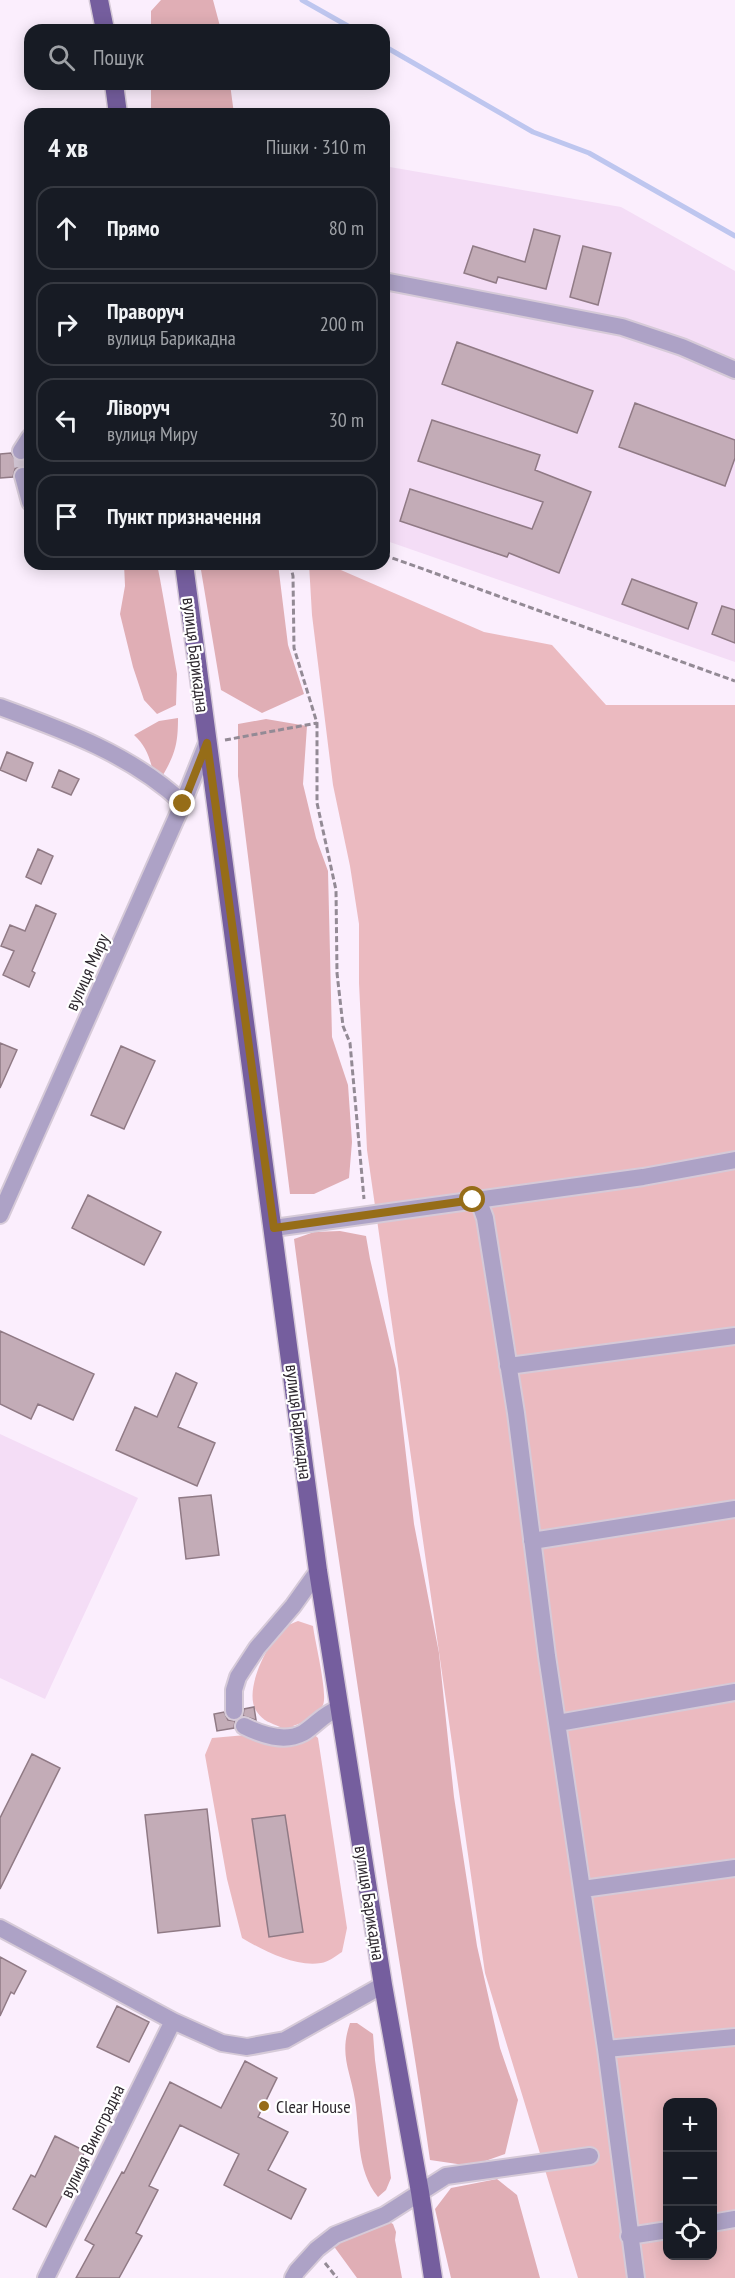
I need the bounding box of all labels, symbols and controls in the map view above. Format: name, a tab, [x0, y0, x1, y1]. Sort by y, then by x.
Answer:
search box	[24, 24, 390, 90]
icon: search	[45, 41, 78, 74]
text: Пошук	[93, 43, 144, 71]
text: 4 хв	[48, 131, 88, 164]
text: Пішки · 310 m	[266, 134, 366, 160]
icon: ahead	[50, 212, 83, 245]
text: Прямо	[107, 214, 160, 242]
text: 80 m	[329, 215, 364, 241]
text: Праворуч	[107, 297, 184, 325]
icon: right	[50, 308, 83, 341]
text: 200 m	[320, 311, 364, 337]
text: вулиця Барикадна	[107, 325, 236, 351]
text: Ліворуч	[107, 393, 170, 421]
icon: left	[50, 404, 83, 437]
text: 30 m	[329, 407, 364, 433]
text: вулиця Миру	[107, 421, 198, 447]
icon: arrive	[50, 500, 83, 533]
text: Пункт призначення	[107, 502, 261, 530]
street label: вулиця Барикадна	[178, 596, 214, 714]
route end	[169, 790, 195, 816]
street label: вулиця Миру	[60, 930, 114, 1014]
route start	[459, 1186, 485, 1212]
street label: вулиця Барикадна	[281, 1363, 317, 1481]
street label: вулиця Барикадна	[350, 1844, 390, 1962]
street label: вулиця Виноградна	[55, 2081, 129, 2201]
place label: Clear House	[276, 2095, 351, 2118]
map controls	[663, 2098, 717, 2260]
button: +	[663, 2098, 717, 2152]
marker: Clear House	[257, 2099, 271, 2113]
button: −	[663, 2152, 717, 2206]
button: locate	[663, 2206, 717, 2260]

